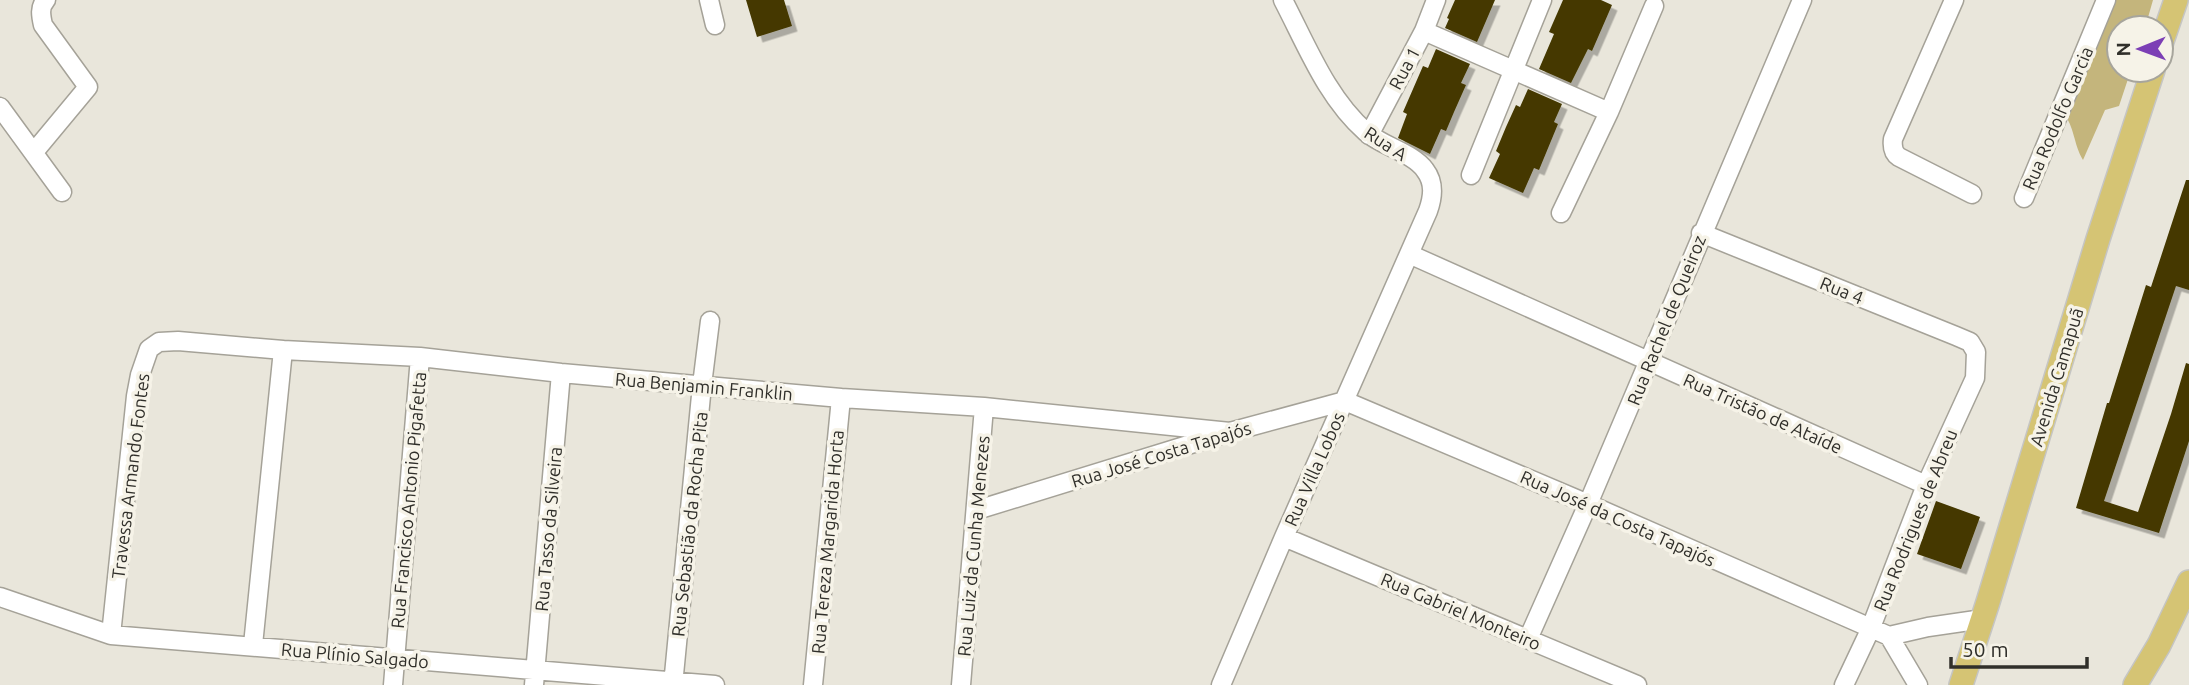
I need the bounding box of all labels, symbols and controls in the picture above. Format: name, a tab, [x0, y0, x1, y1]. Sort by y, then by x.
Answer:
north arrow	[2105, 14, 2175, 84]
text: N	[2112, 42, 2134, 57]
street label: Rua 1	[1385, 43, 1423, 93]
street label: Rua Rodolfo Garcia	[2018, 43, 2096, 193]
street label: Rua A	[1361, 122, 1411, 164]
street label: Rua Rachel de Queiroz	[1623, 232, 1710, 408]
street label: Rua 4	[1817, 272, 1867, 308]
street label: Avenida Camapuã	[2025, 305, 2087, 449]
street label: Rua Benjamin Franklin	[614, 368, 794, 404]
street label: Rua Tristão de Ataíde	[1681, 369, 1845, 457]
street label: Rua Francisco Antonio Pigafetta	[387, 371, 429, 629]
street label: Travessa Armando Fontes	[107, 372, 153, 580]
street label: Rua Villa Lobos	[1280, 409, 1348, 529]
street label: Rua Sebastião da Rocha Pita	[667, 410, 711, 638]
street label: Rua José Costa Tapajós	[1069, 417, 1253, 491]
street label: Rua Rodrigues de Abreu	[1869, 426, 1961, 614]
street label: Rua Tereza Margarida Horta	[807, 429, 847, 655]
street label: Rua Luiz da Cunha Menezes	[953, 435, 993, 657]
street label: Rua Tasso da Silveira	[531, 446, 565, 612]
street label: Rua José da Costa Tapajós	[1518, 466, 1719, 570]
street label: Rua Gabriel Monteiro	[1378, 568, 1544, 654]
scale bar	[1951, 626, 2088, 670]
text: 50 m	[1962, 637, 2009, 661]
street label: Rua Plínio Salgado	[280, 639, 430, 671]

